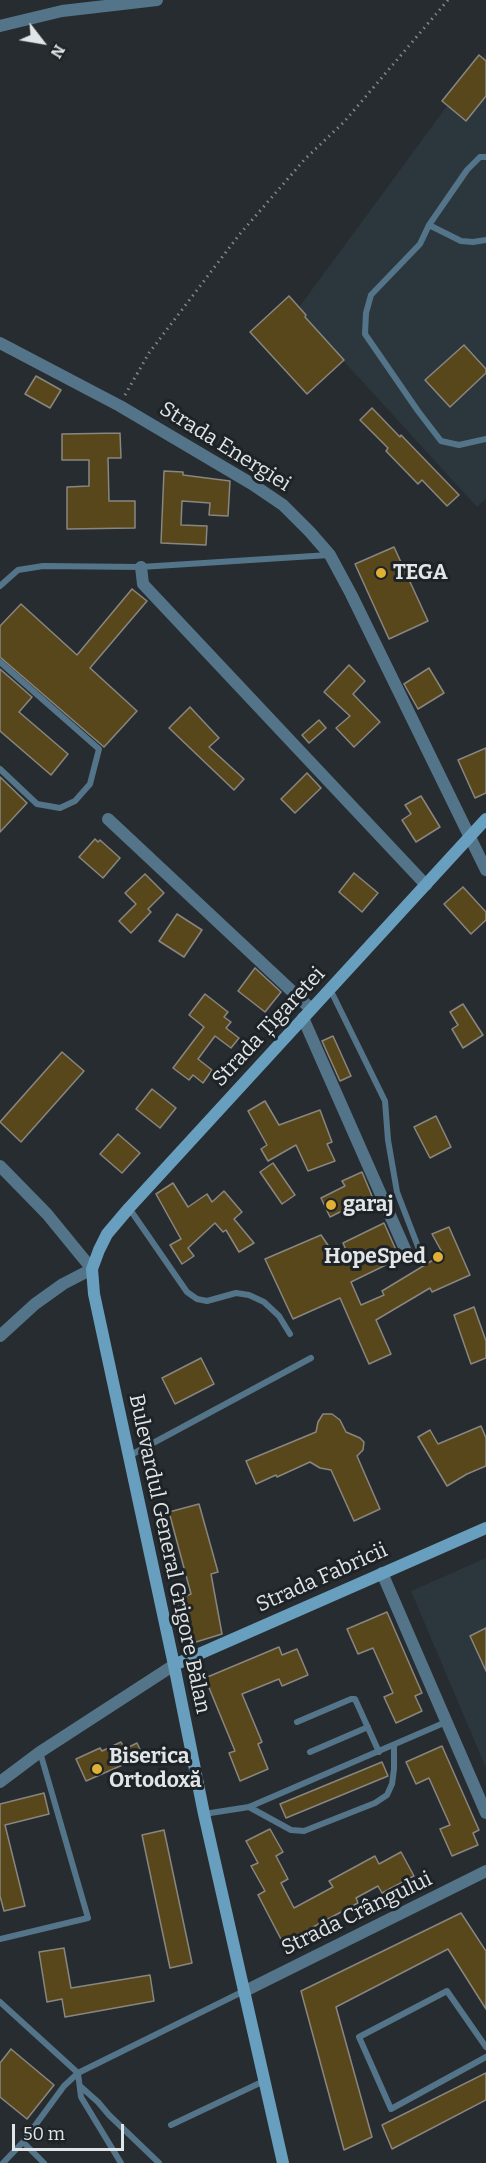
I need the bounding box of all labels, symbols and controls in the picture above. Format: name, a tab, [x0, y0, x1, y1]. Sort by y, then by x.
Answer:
north arrow	[12, 12, 72, 72]
text: N	[47, 41, 69, 62]
street label: Strada Energiei	[155, 397, 295, 497]
place label: TEGA	[393, 560, 448, 586]
marker: TEGA	[374, 566, 388, 580]
street label: Strada Țigaretei	[207, 962, 331, 1092]
place label: garaj	[343, 1192, 394, 1218]
marker: garaj	[324, 1198, 338, 1212]
place label: HopeSped	[324, 1244, 426, 1270]
marker: HopeSped	[431, 1250, 445, 1264]
street label: Bulevardul General Grigore Bălan	[123, 1392, 215, 1716]
street label: Strada Fabricii	[252, 1538, 392, 1618]
place label: Biserica Ortodoxă	[109, 1744, 201, 1794]
marker: Biserica Ortodoxă	[90, 1762, 104, 1776]
street label: Strada Crângului	[278, 1867, 436, 1961]
scale bar	[15, 2112, 128, 2150]
text: 50 m	[23, 2123, 65, 2145]

